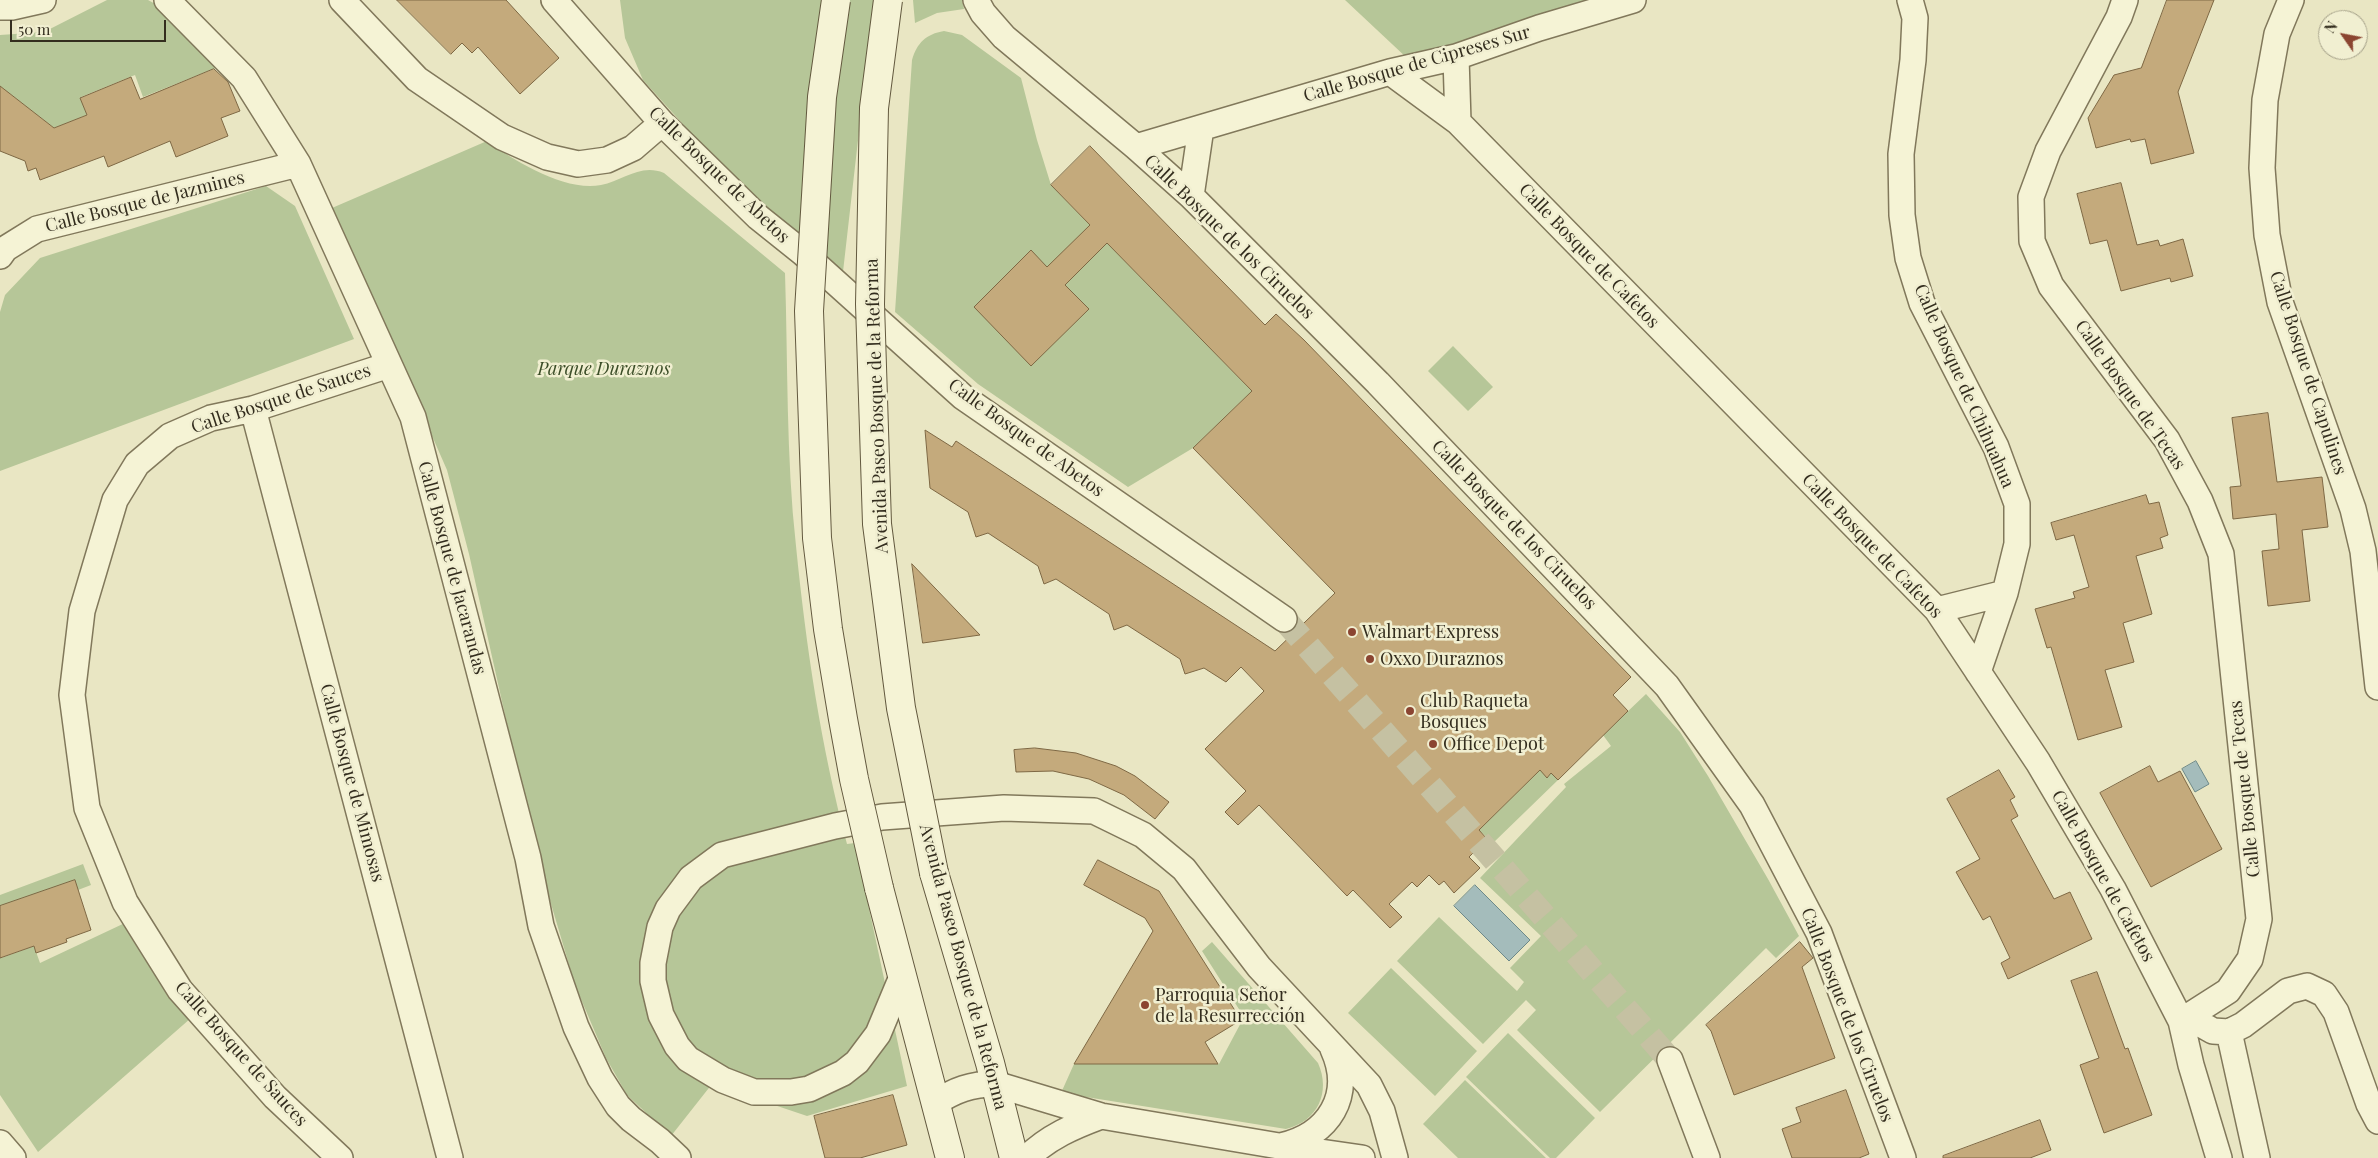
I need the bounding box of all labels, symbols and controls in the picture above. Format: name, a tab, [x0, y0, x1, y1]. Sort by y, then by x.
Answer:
scale bar	[12, 10, 169, 42]
north arrow	[2318, 10, 2368, 60]
text: N	[2320, 18, 2342, 37]
text: 50 m	[18, 19, 50, 39]
street label: Calle Bosque de Cipreses Sur	[1301, 21, 1533, 107]
street label: Calle Bosque de Abetos	[644, 102, 794, 248]
street label: Calle Bosque de los Ciruelos	[1140, 150, 1318, 324]
street label: Calle Bosque de Jazmines	[43, 167, 247, 237]
street label: Calle Bosque de Cafetos	[1514, 179, 1664, 333]
street label: Avenida Paseo Bosque de la Reforma	[861, 258, 893, 554]
street label: Calle Bosque de Capulines	[2265, 268, 2351, 478]
street label: Calle Bosque de Chihuahua	[1909, 281, 2019, 491]
street label: Calle Bosque de Tecas	[2070, 316, 2190, 474]
park label: Parque Duraznos	[538, 358, 670, 380]
street label: Calle Bosque de Sauces	[189, 360, 373, 438]
street label: Calle Bosque de Abetos	[944, 374, 1108, 502]
street label: Calle Bosque de los Ciruelos	[1427, 436, 1601, 614]
street label: Calle Bosque de Jacarandas	[413, 459, 491, 677]
street label: Calle Bosque de Cafetos	[1797, 469, 1947, 623]
place label: Walmart Express	[1362, 621, 1499, 643]
marker: Walmart Express	[1346, 626, 1358, 638]
place label: Oxxo Duraznos	[1380, 648, 1503, 670]
marker: Oxxo Duraznos	[1364, 653, 1376, 665]
street label: Calle Bosque de Mimosas	[315, 682, 389, 884]
place label: Club Raqueta Bosques	[1420, 690, 1528, 732]
street label: Calle Bosque de Tecas	[2225, 700, 2265, 878]
marker: Club Raqueta Bosques	[1404, 705, 1416, 717]
place label: Office Depot	[1443, 733, 1544, 755]
marker: Office Depot	[1427, 738, 1439, 750]
street label: Calle Bosque de Cafetos	[2047, 786, 2159, 966]
street label: Avenida Paseo Bosque de la Reforma	[914, 822, 1012, 1112]
street label: Calle Bosque de los Ciruelos	[1796, 905, 1898, 1125]
street label: Calle Bosque de Sauces	[170, 977, 312, 1131]
place label: Parroquia Señor de la Resurrección	[1155, 984, 1305, 1026]
marker: Parroquia Señor de la Resurrección	[1139, 999, 1151, 1011]

